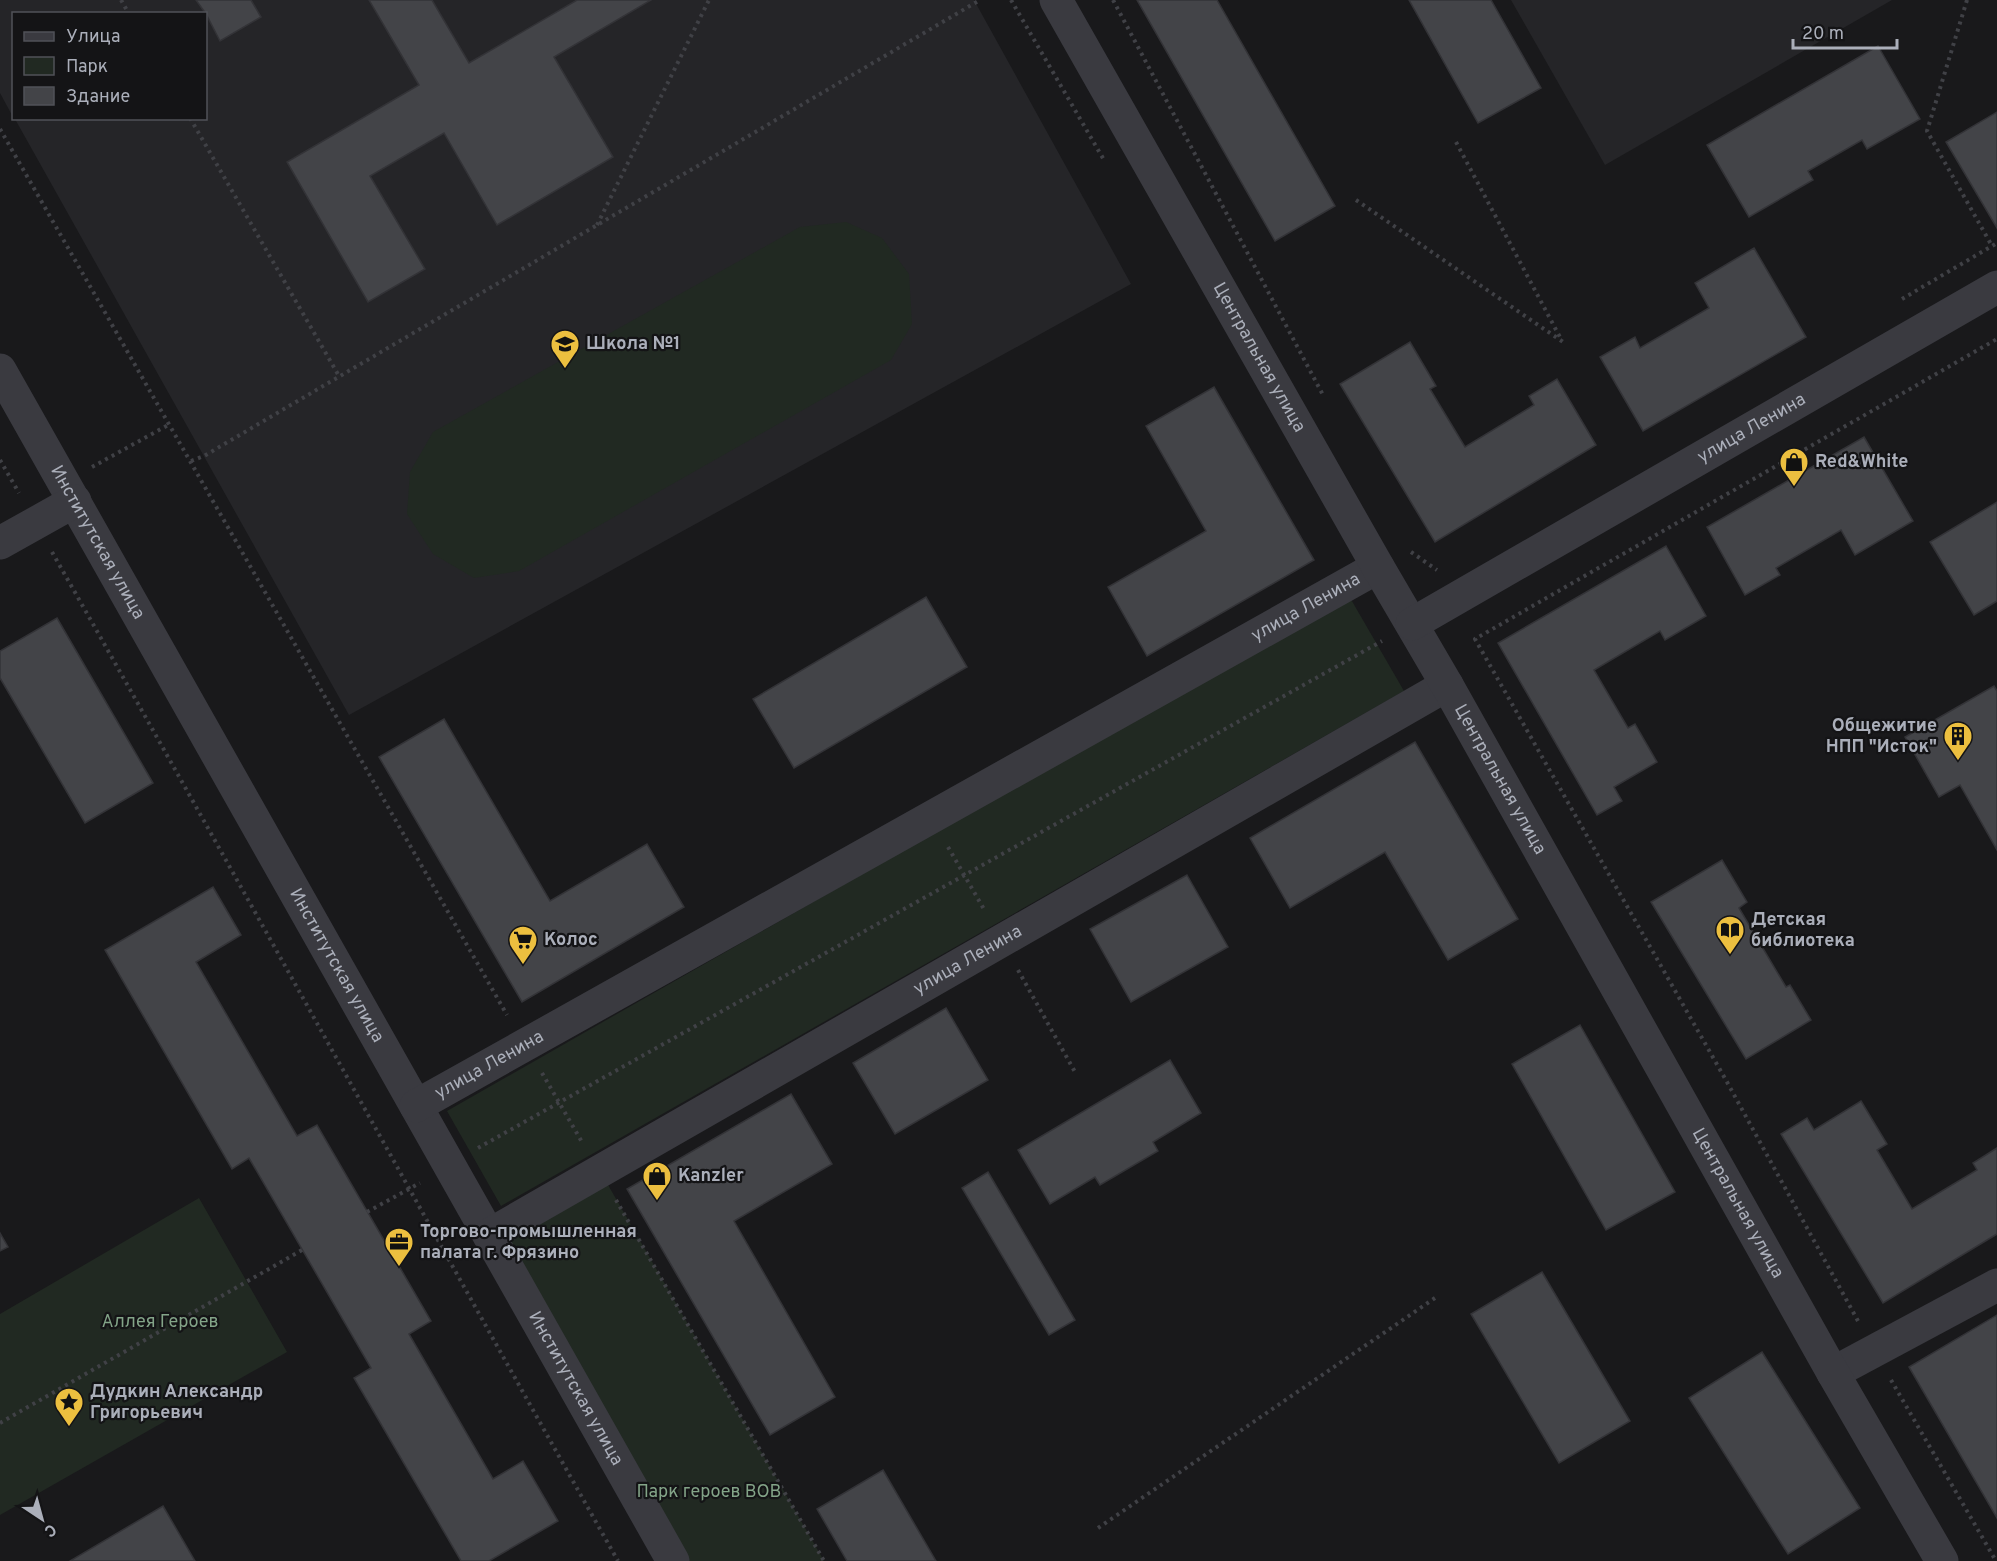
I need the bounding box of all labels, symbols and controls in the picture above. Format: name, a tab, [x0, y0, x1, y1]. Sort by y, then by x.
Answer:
legend	[12, 12, 207, 120]
scale bar	[1793, 12, 1896, 50]
text: 20 m	[1802, 23, 1844, 46]
text: Улица	[66, 26, 120, 49]
text: Парк	[66, 56, 108, 79]
text: Здание	[66, 86, 130, 109]
street label: Центральная улица	[1207, 278, 1311, 437]
school or university icon: Школа №1	[549, 328, 581, 370]
place label: Школа №1	[586, 333, 680, 356]
street label: улица Ленина	[1693, 388, 1810, 469]
shop icon: Red&White	[1778, 446, 1810, 488]
place label: Red&White	[1815, 451, 1908, 474]
street label: Институтская улица	[45, 461, 150, 623]
street label: улица Ленина	[1247, 568, 1364, 647]
street label: Центральная улица	[1449, 700, 1551, 859]
place label: Общежитие НПП "Исток"	[1826, 715, 1937, 759]
building icon: Общежитие НПП "Исток"	[1942, 720, 1974, 762]
street label: Институтская улица	[284, 884, 389, 1047]
place label: Детская библиотека	[1751, 909, 1855, 953]
library icon: Детская библиотека	[1714, 914, 1746, 956]
street label: улица Ленина	[909, 920, 1026, 1000]
supermarket icon: Колос	[507, 924, 539, 966]
place label: Колос	[544, 929, 598, 952]
street label: улица Ленина	[431, 1025, 548, 1105]
street label: Центральная улица	[1686, 1124, 1789, 1283]
shop icon: Kanzler	[641, 1160, 673, 1202]
place label: Kanzler	[678, 1165, 744, 1188]
place label: Торгово-промышленная палата г. Фрязино	[420, 1221, 637, 1265]
office icon: Торгово-промышленная палата г. Фрязино	[383, 1226, 415, 1268]
street label: Институтская улица	[523, 1308, 628, 1470]
park label: Аллея Героев	[101, 1311, 219, 1334]
place label: Дудкин Александр Григорьевич	[90, 1381, 263, 1425]
place icon: Дудкин Александр Григорьевич	[53, 1386, 85, 1428]
park label: Парк героев ВОВ	[637, 1481, 781, 1504]
north arrow	[12, 1489, 72, 1549]
text: С	[40, 1518, 60, 1541]

